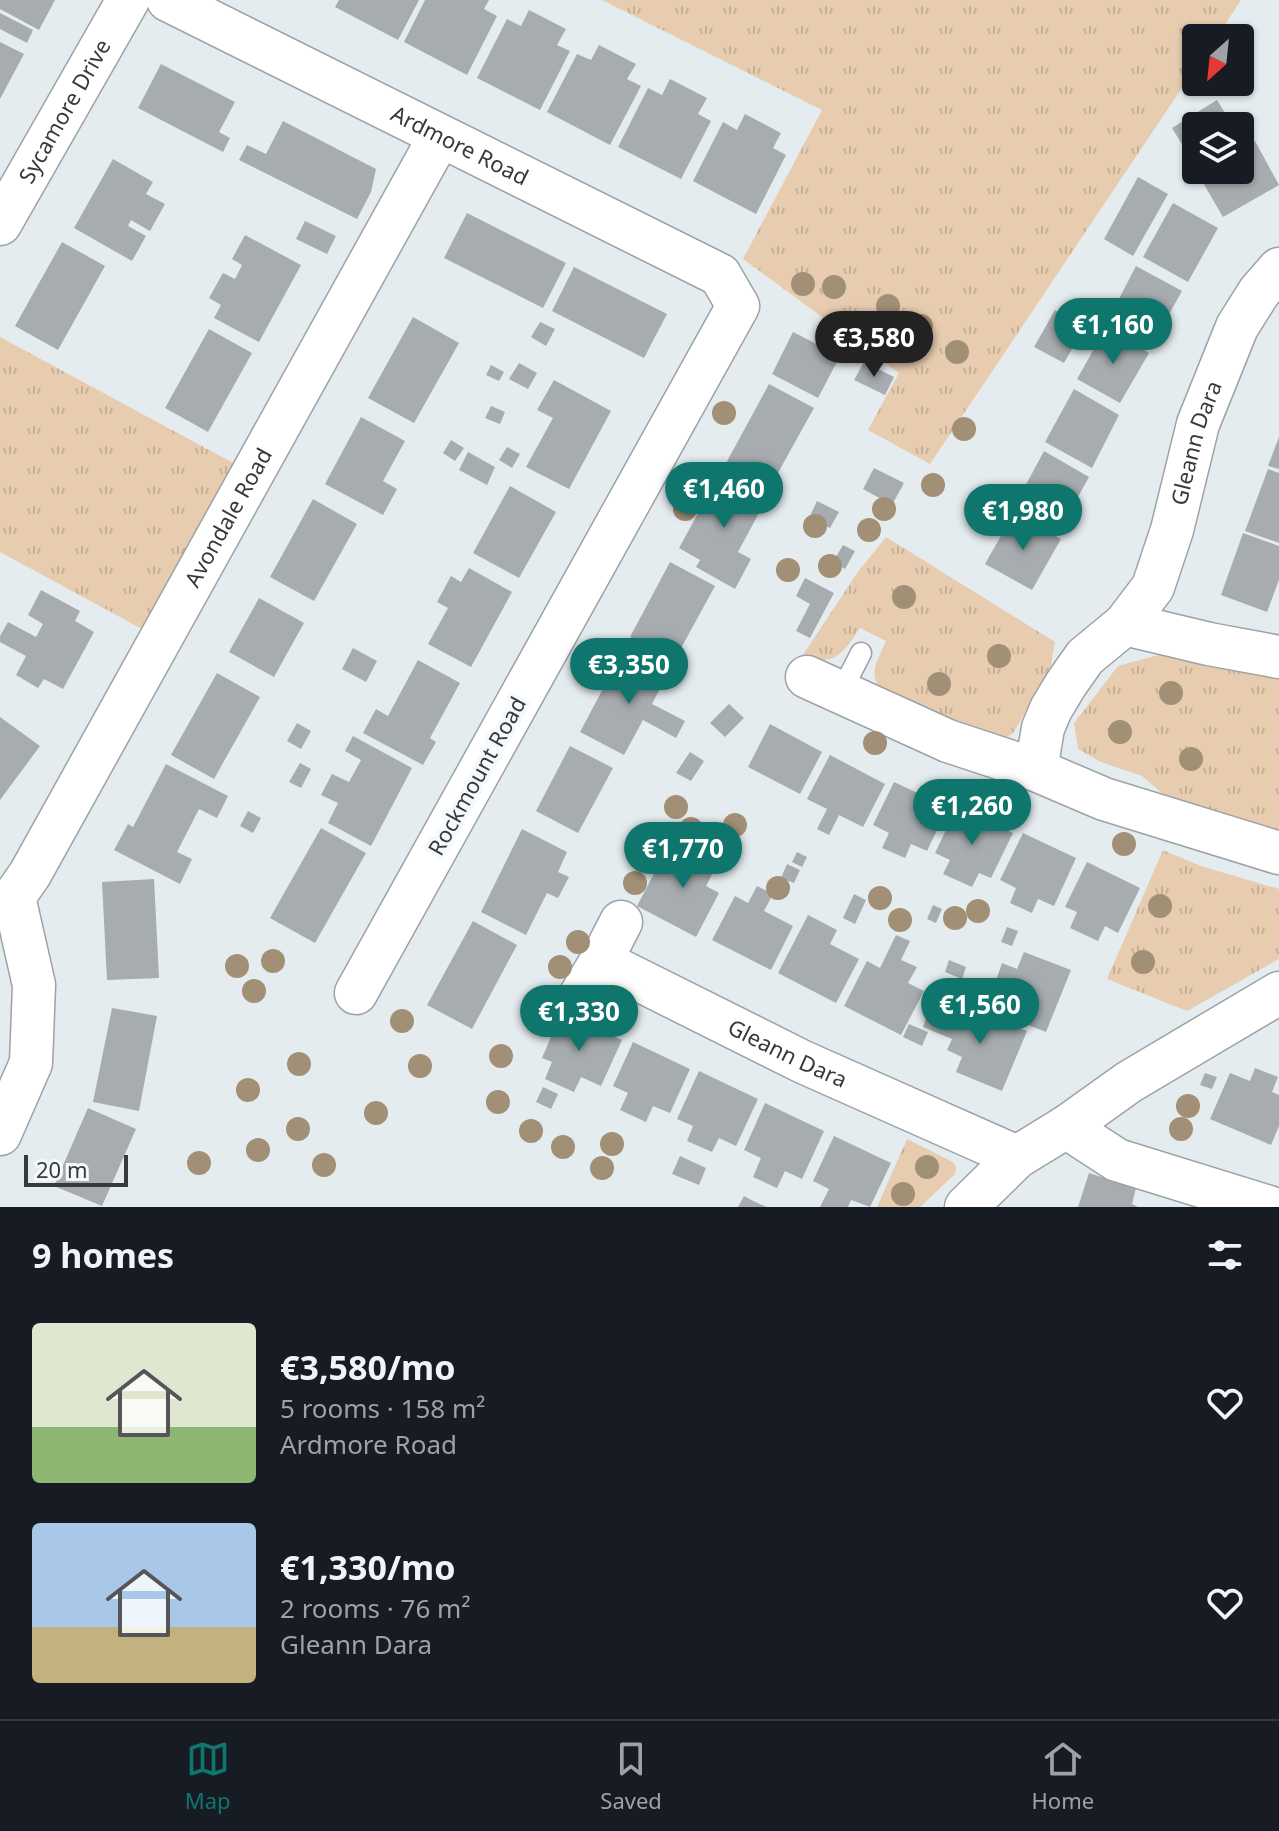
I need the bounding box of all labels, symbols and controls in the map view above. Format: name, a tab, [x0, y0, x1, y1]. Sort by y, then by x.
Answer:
north arrow	[1182, 24, 1254, 96]
map controls	[1182, 24, 1254, 184]
street label: Sycamore Drive	[11, 33, 117, 188]
street label: Ardmore Road	[386, 98, 534, 191]
button: layers	[1182, 112, 1254, 184]
pin: €1,160	[1048, 298, 1178, 366]
text: €1,160	[1072, 306, 1154, 342]
pin: €3,580	[809, 311, 939, 379]
text: €3,580	[833, 319, 915, 355]
street label: Gleann Dara	[1163, 376, 1228, 508]
street label: Avondale Road	[177, 442, 278, 592]
pin: €1,460	[659, 462, 789, 530]
text: €1,460	[683, 470, 765, 506]
pin: €1,980	[958, 484, 1088, 552]
text: €1,980	[982, 492, 1064, 528]
pin: €3,350	[564, 638, 694, 706]
text: €3,350	[588, 646, 670, 682]
street label: Rockmount Road	[420, 691, 532, 860]
pin: €1,260	[907, 779, 1037, 847]
text: €1,260	[931, 787, 1013, 823]
pin: €1,770	[618, 822, 748, 890]
text: €1,770	[642, 830, 724, 866]
pin: €1,560	[915, 978, 1045, 1046]
pin: €1,330	[514, 985, 644, 1053]
text: €1,560	[939, 986, 1021, 1022]
text: €1,330	[538, 993, 620, 1029]
street label: Gleann Dara	[723, 1011, 852, 1094]
scale bar	[24, 1151, 128, 1187]
text: 20 m	[36, 1154, 87, 1184]
text: 9 homes	[32, 1232, 174, 1278]
icon: filters	[1203, 1233, 1247, 1277]
text: €3,580/mo	[280, 1344, 455, 1390]
icon: home	[96, 1355, 192, 1451]
icon: heart	[1203, 1381, 1247, 1425]
text: 5 rooms · 158 m²	[280, 1390, 485, 1426]
text: Ardmore Road	[280, 1426, 457, 1462]
text: €1,330/mo	[280, 1544, 455, 1590]
icon: home	[96, 1555, 192, 1651]
icon: heart	[1203, 1581, 1247, 1625]
text: 2 rooms · 76 m²	[280, 1590, 470, 1626]
text: Gleann Dara	[280, 1626, 432, 1662]
tab: Map	[185, 1737, 231, 1815]
tab: Saved	[600, 1737, 662, 1815]
tab: Home	[1032, 1737, 1094, 1815]

